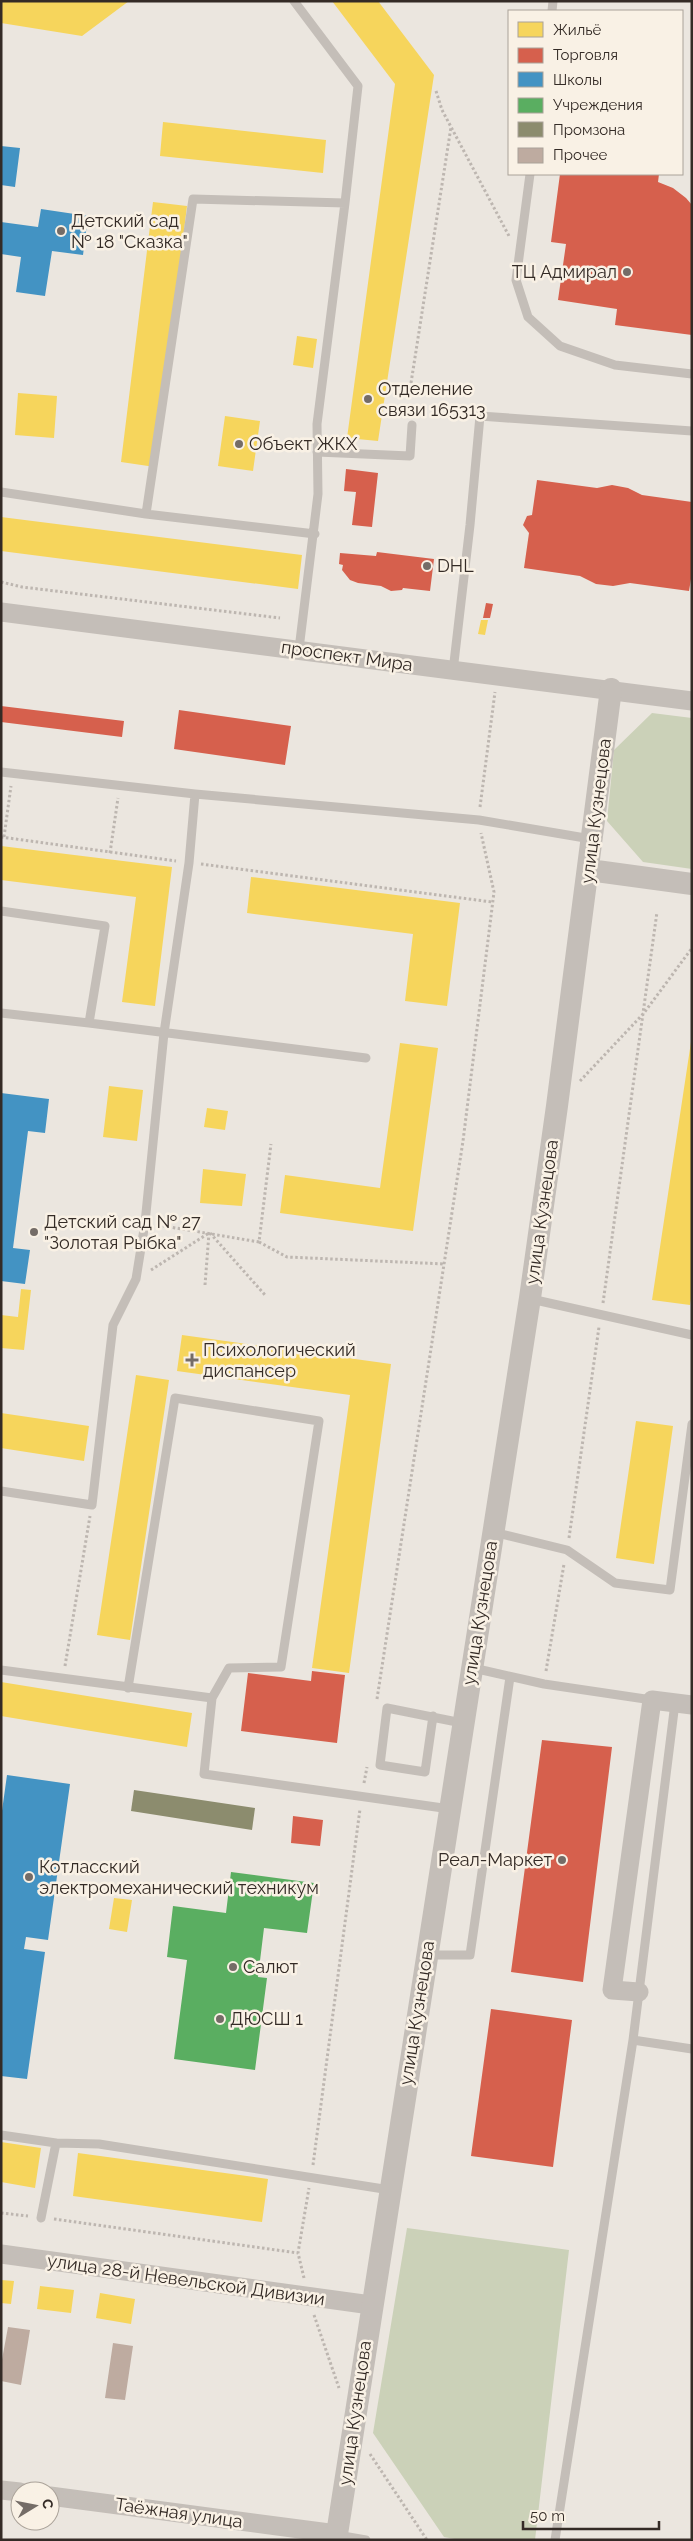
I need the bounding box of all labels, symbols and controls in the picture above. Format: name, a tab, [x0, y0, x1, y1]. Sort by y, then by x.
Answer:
legend	[508, 10, 683, 175]
text: Жильё	[553, 21, 602, 39]
text: Торговля	[553, 46, 618, 64]
text: Школы	[553, 71, 602, 89]
text: Учреждения	[553, 96, 643, 114]
text: Промзона	[553, 121, 625, 139]
text: Прочее	[553, 146, 607, 164]
place label: Детский сад № 18 "Сказка"	[71, 210, 188, 252]
marker: Детский сад № 18 "Сказка"	[55, 225, 67, 237]
place label: ТЦ Адмирал	[512, 261, 617, 282]
marker: ТЦ Адмирал	[621, 266, 633, 278]
place label: Отделение связи 165313	[378, 378, 486, 420]
marker: Отделение связи 165313	[362, 393, 374, 405]
place label: Объект ЖКХ	[249, 433, 358, 454]
marker: Объект ЖКХ	[233, 438, 245, 450]
place label: DHL	[437, 555, 474, 576]
marker: DHL	[421, 560, 433, 572]
street label: проспект Мира	[280, 636, 414, 675]
street label: улица Кузнецова	[576, 737, 615, 885]
street label: улица Кузнецова	[521, 1138, 562, 1286]
place label: Детский сад № 27 "Золотая Рыбка"	[44, 1211, 201, 1253]
marker: Детский сад № 27 "Золотая Рыбка"	[28, 1226, 40, 1238]
place label: Психологический диспансер	[203, 1339, 356, 1381]
marker: Психологический диспансер	[185, 1353, 199, 1367]
street label: улица Кузнецова	[458, 1539, 501, 1687]
place label: Реал-Маркет	[438, 1849, 552, 1870]
marker: Реал-Маркет	[556, 1854, 568, 1866]
place label: Котласский электромеханический техникум	[39, 1856, 319, 1898]
marker: Котласский электромеханический техникум	[23, 1871, 35, 1883]
street label: улица Кузнецова	[395, 1939, 438, 2087]
place label: Салют	[243, 1956, 298, 1977]
marker: Салют	[227, 1961, 239, 1973]
place label: ДЮСШ 1	[230, 2008, 303, 2029]
marker: ДЮСШ 1	[214, 2013, 226, 2025]
street label: улица 28-й Невельской Дивизии	[46, 2250, 326, 2309]
street label: улица Кузнецова	[334, 2339, 375, 2487]
north arrow	[10, 2481, 60, 2531]
street label: Таёжная улица	[114, 2493, 244, 2532]
text: С	[39, 2498, 57, 2510]
scale bar	[523, 2498, 659, 2530]
text: 50 m	[530, 2507, 565, 2525]

